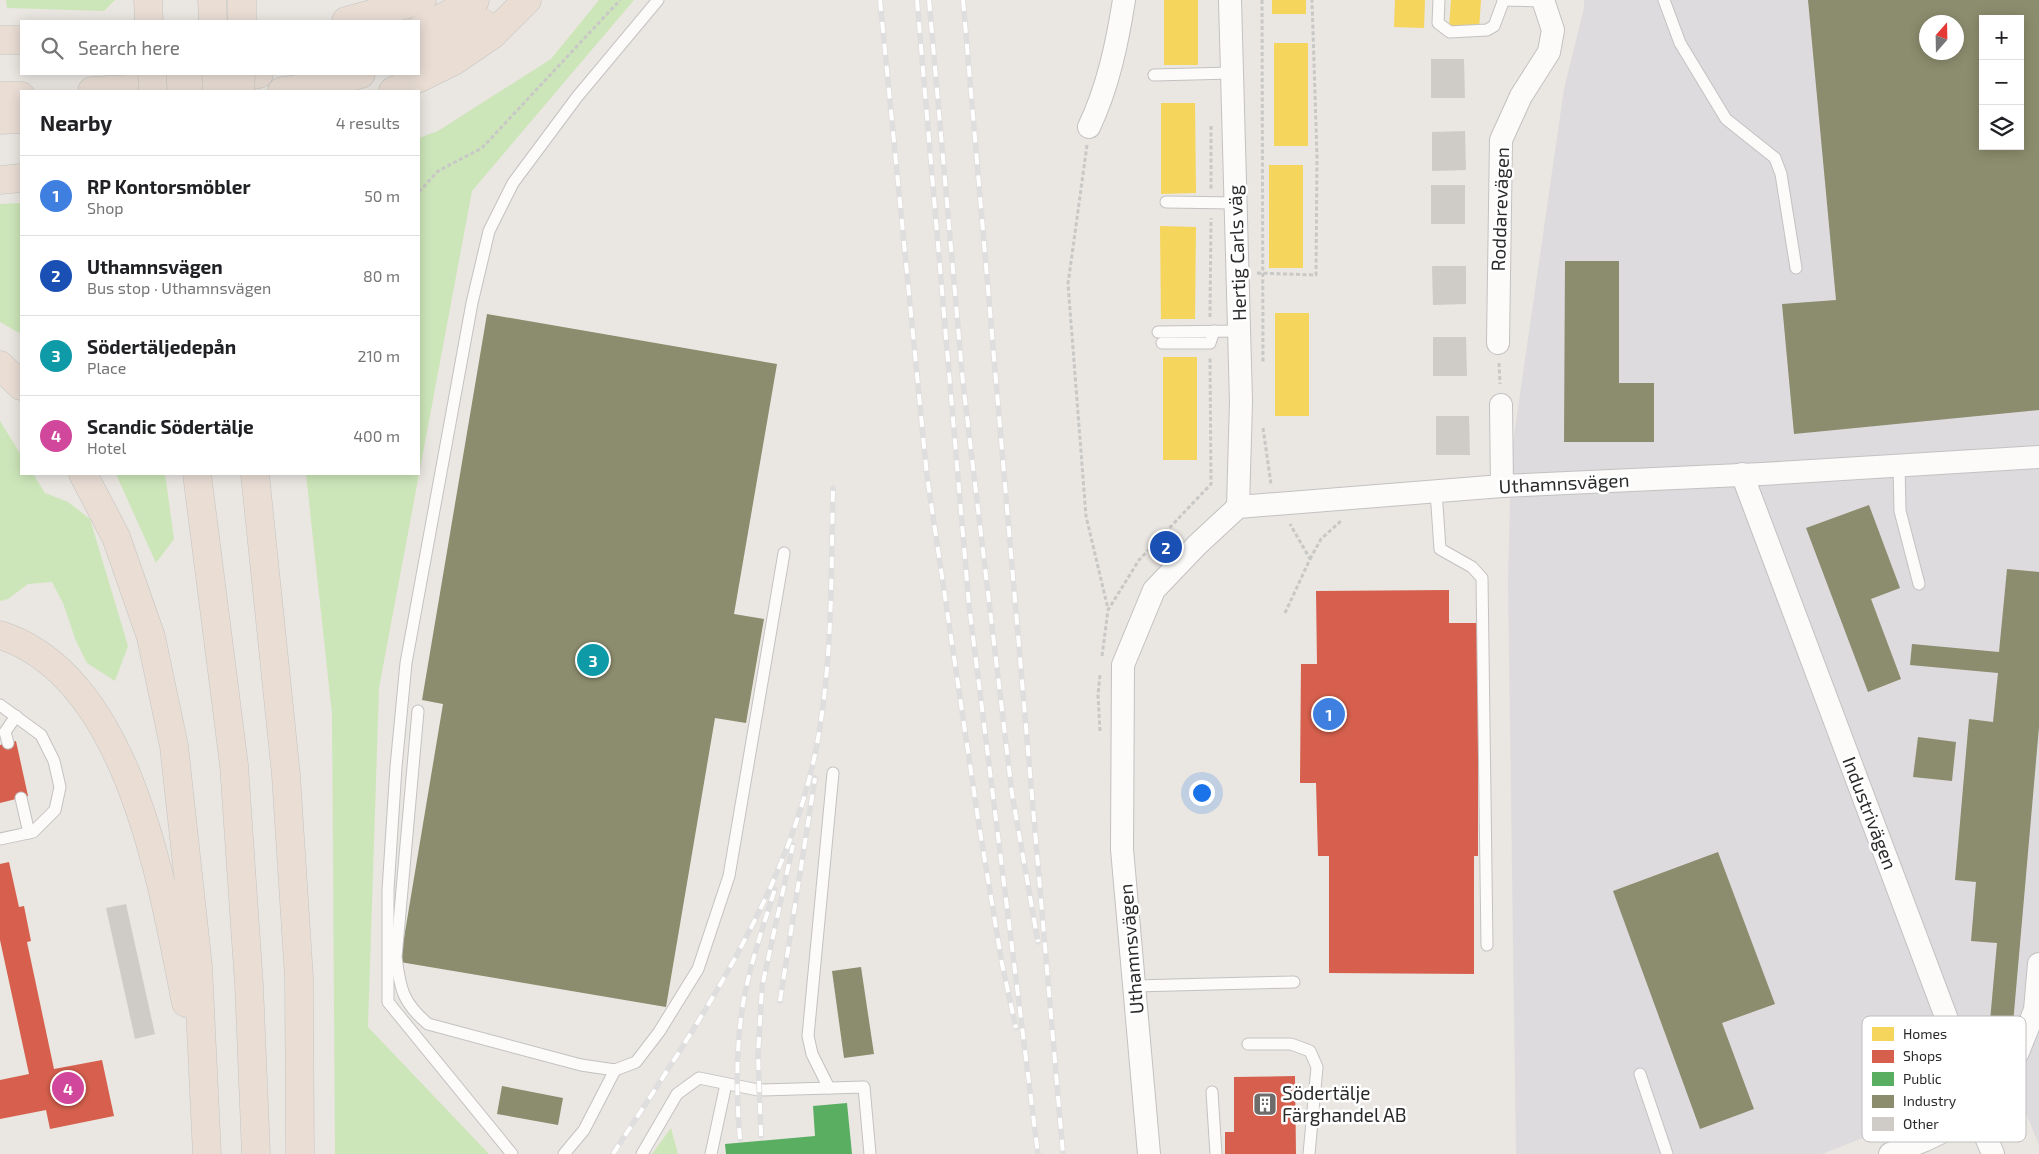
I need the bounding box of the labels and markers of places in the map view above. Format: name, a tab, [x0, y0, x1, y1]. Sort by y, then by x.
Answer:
pin: 2	[1150, 528, 1182, 566]
pin: 3	[577, 641, 609, 679]
pin: 1	[1313, 695, 1345, 733]
pin: 4	[52, 1069, 84, 1107]
place label: Södertälje Färghandel AB	[1282, 1081, 1407, 1126]
building icon: Södertälje Färghandel AB	[1252, 1091, 1278, 1117]

